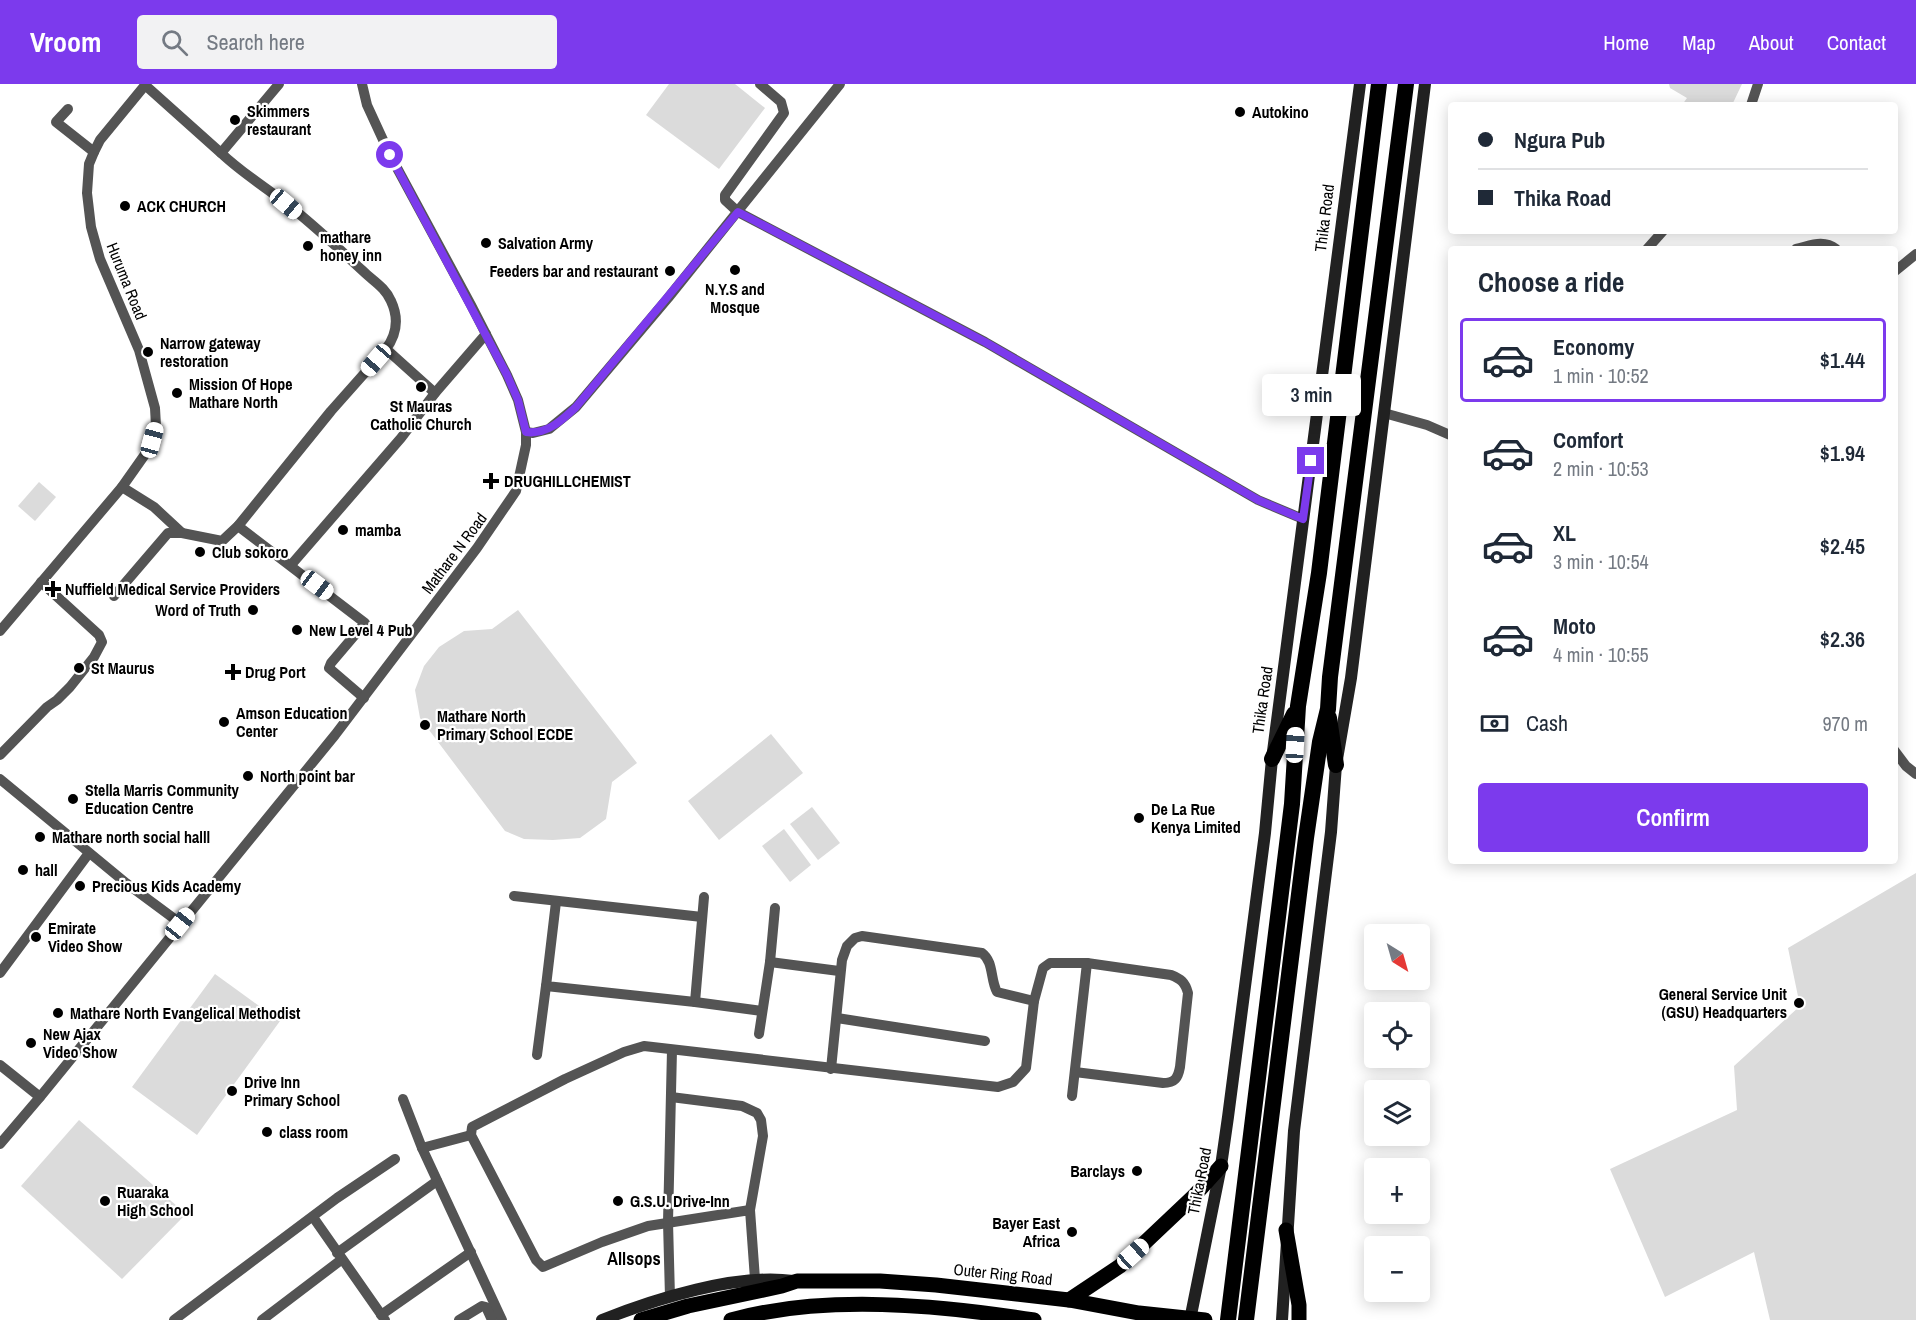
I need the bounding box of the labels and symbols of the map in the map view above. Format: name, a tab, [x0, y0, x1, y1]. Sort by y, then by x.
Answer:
place label: Skimmers restaurant	[247, 100, 312, 140]
place label: Autokino	[1252, 101, 1309, 123]
marker: Autokino	[1233, 105, 1247, 119]
marker: Skimmers restaurant	[228, 113, 242, 127]
route start	[376, 141, 403, 168]
street label: Thika Road	[1309, 183, 1339, 253]
car	[266, 186, 306, 222]
place label: ACK CHURCH	[137, 195, 226, 217]
marker: ACK CHURCH	[118, 199, 132, 213]
place label: mathare honey inn	[320, 226, 382, 266]
place label: Salvation Army	[498, 232, 594, 254]
marker: Salvation Army	[479, 236, 493, 250]
street label: Huruma Road	[102, 239, 152, 323]
marker: mathare honey inn	[301, 239, 315, 253]
place label: Feeders bar and restaurant	[489, 260, 659, 282]
marker: N.Y.S and Mosque	[728, 263, 742, 277]
marker: Feeders bar and restaurant	[663, 264, 677, 278]
place label: N.Y.S and Mosque	[705, 278, 765, 318]
place label: Narrow gateway restoration	[160, 332, 261, 372]
car	[357, 341, 395, 379]
marker: Narrow gateway restoration	[141, 345, 155, 359]
place label: Mission Of Hope Mathare North	[189, 373, 293, 413]
callout: 3 min	[1262, 374, 1360, 416]
marker: St Mauras Catholic Church	[414, 380, 428, 394]
marker: Mission Of Hope Mathare North	[170, 386, 184, 400]
place label: St Mauras Catholic Church	[370, 395, 472, 435]
car	[139, 420, 165, 460]
route end	[1297, 447, 1324, 474]
place label: DRUGHILLCHEMIST	[504, 470, 631, 492]
marker: DRUGHILLCHEMIST	[482, 472, 500, 490]
street label: Mathare N Road	[416, 508, 492, 598]
place label: mamba	[355, 519, 402, 541]
marker: mamba	[336, 523, 350, 537]
place label: Club sokoro	[212, 541, 289, 563]
marker: Club sokoro	[193, 545, 207, 559]
car	[297, 567, 337, 603]
place label: Nuffield Medical Service Providers	[65, 578, 280, 600]
marker: Nuffield Medical Service Providers	[46, 582, 60, 596]
place label: Word of Truth	[155, 599, 241, 621]
marker: Word of Truth	[246, 603, 260, 617]
place label: New Level 4 Pub	[309, 619, 413, 641]
marker: New Level 4 Pub	[290, 623, 304, 637]
place label: St Maurus	[91, 657, 154, 679]
marker: St Maurus	[72, 661, 86, 675]
place label: Drug Port	[245, 661, 306, 683]
marker: Drug Port	[226, 665, 240, 679]
street label: Thika Road	[1246, 665, 1278, 735]
place label: Amson Education Center	[236, 702, 348, 742]
place label: Mathare North Primary School ECDE	[437, 705, 574, 745]
marker: Amson Education Center	[217, 715, 231, 729]
marker: Mathare North Primary School ECDE	[418, 718, 432, 732]
car	[1285, 727, 1305, 763]
place label: North point bar	[260, 765, 356, 787]
marker: North point bar	[241, 769, 255, 783]
place label: Stella Marris Community Education Centre	[85, 779, 240, 819]
marker: Stella Marris Community Education Centre	[66, 792, 80, 806]
place label: De La Rue Kenya Limited	[1151, 798, 1241, 838]
marker: De La Rue Kenya Limited	[1132, 811, 1146, 825]
place label: Mathare north social halll	[52, 826, 210, 848]
marker: Mathare north social halll	[33, 830, 47, 844]
place label: hall	[35, 859, 58, 881]
marker: hall	[16, 863, 30, 877]
place label: Precious Kids Academy	[92, 875, 242, 897]
marker: Precious Kids Academy	[73, 879, 87, 893]
car	[162, 904, 198, 944]
place label: Emirate Video Show	[48, 917, 123, 957]
north arrow	[1364, 924, 1430, 990]
marker: Emirate Video Show	[29, 930, 43, 944]
place label: General Service Unit (GSU) Headquarters	[1659, 983, 1788, 1023]
marker: General Service Unit (GSU) Headquarters	[1792, 996, 1806, 1010]
place label: Mathare North Evangelical Methodist	[70, 1002, 301, 1024]
marker: Mathare North Evangelical Methodist	[51, 1006, 65, 1020]
place label: New Ajax Video Show	[43, 1023, 118, 1063]
marker: New Ajax Video Show	[24, 1036, 38, 1050]
place label: Drive Inn Primary School	[244, 1071, 340, 1111]
marker: Drive Inn Primary School	[225, 1084, 239, 1098]
place label: class room	[279, 1121, 348, 1143]
marker: class room	[260, 1125, 274, 1139]
street label: Thika Road	[1182, 1146, 1216, 1216]
place label: Barclays	[1070, 1160, 1125, 1182]
marker: Barclays	[1130, 1164, 1144, 1178]
place label: Ruaraka High School	[117, 1181, 194, 1221]
place label: G.S.U. Drive-Inn	[630, 1190, 730, 1212]
marker: Ruaraka High School	[98, 1194, 112, 1208]
marker: G.S.U. Drive-Inn	[611, 1194, 625, 1208]
place label: Bayer East Africa	[992, 1212, 1061, 1252]
marker: Bayer East Africa	[1065, 1225, 1079, 1239]
car	[1114, 1235, 1152, 1273]
district label: Allsops	[607, 1246, 661, 1271]
street label: Outer Ring Road	[953, 1258, 1053, 1290]

